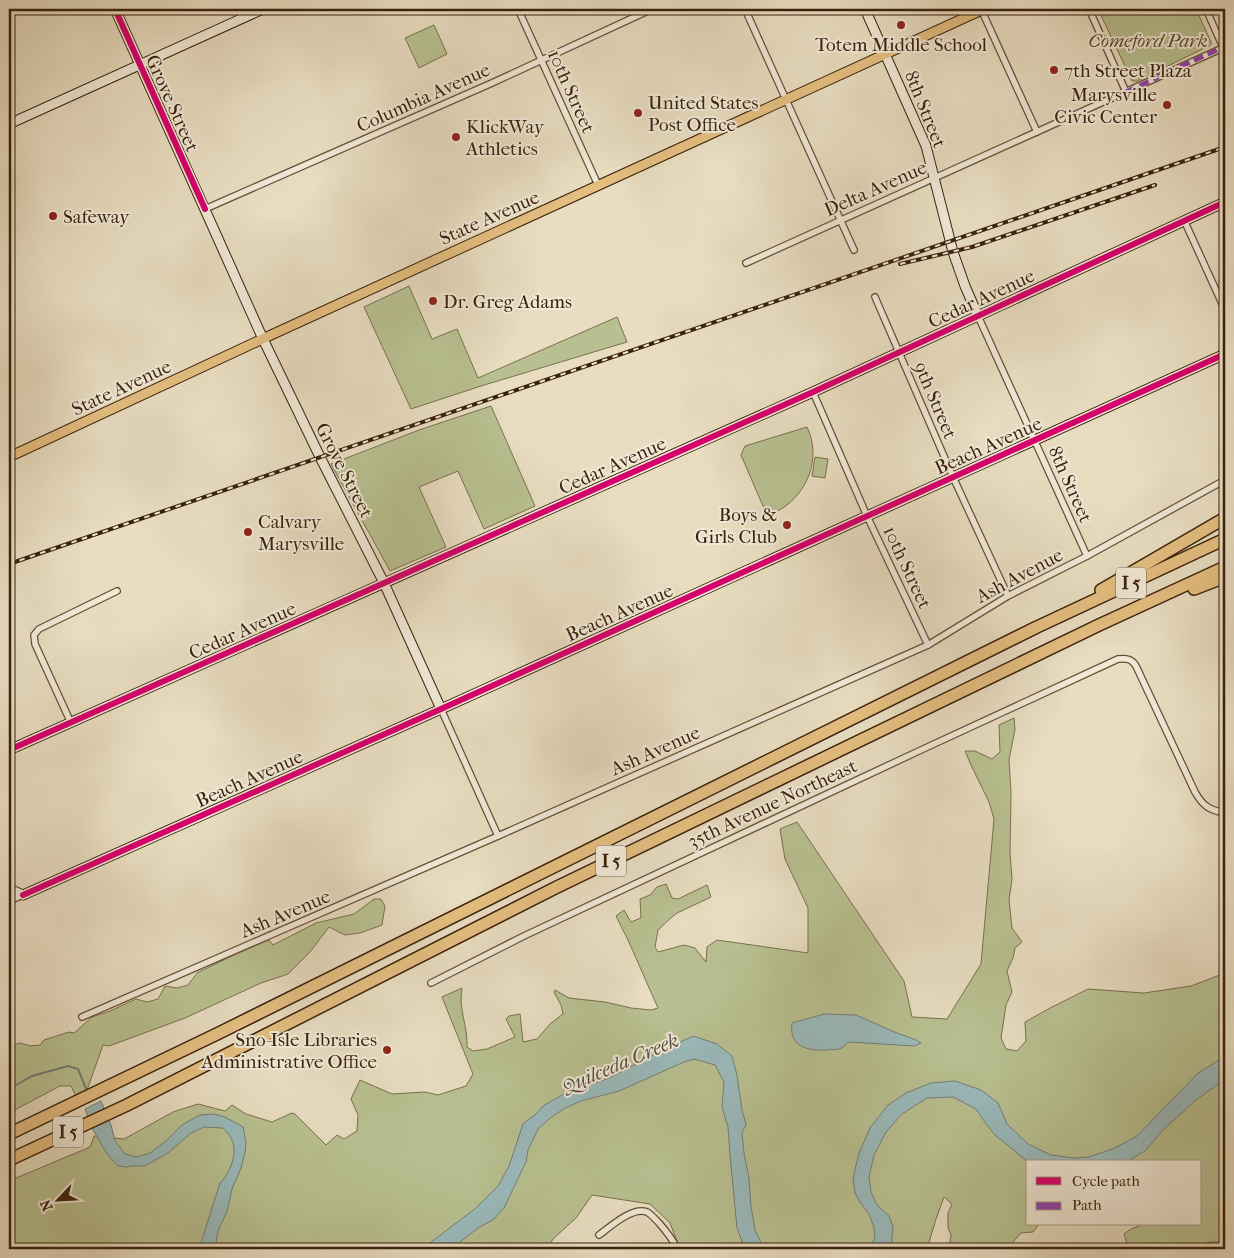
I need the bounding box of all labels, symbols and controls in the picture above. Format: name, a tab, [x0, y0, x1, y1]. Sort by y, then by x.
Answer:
marker: Totem Middle School	[895, 19, 907, 31]
park label: Comeford Park	[1088, 30, 1208, 52]
place label: Totem Middle School	[815, 34, 987, 56]
street label: 10th Street	[543, 46, 599, 137]
street label: Grove Street	[141, 52, 203, 155]
street label: Columbia Avenue	[353, 59, 493, 137]
place label: 7th Street Plaza	[1064, 60, 1192, 82]
marker: 7th Street Plaza	[1048, 64, 1060, 76]
street label: 8th Street	[900, 68, 951, 151]
place label: Marysville Civic Center	[1054, 84, 1158, 128]
place label: United States Post Office	[648, 92, 758, 136]
marker: Marysville Civic Center	[1161, 99, 1173, 111]
marker: United States Post Office	[632, 107, 644, 119]
place label: KlickWay Athletics	[465, 116, 545, 160]
marker: KlickWay Athletics	[450, 131, 462, 143]
street label: Delta Avenue	[821, 157, 930, 221]
street label: State Avenue	[436, 186, 543, 250]
place label: Safeway	[63, 206, 130, 228]
marker: Safeway	[47, 210, 59, 222]
street label: Cedar Avenue	[925, 265, 1038, 333]
place label: Dr. Greg Adams	[443, 291, 572, 313]
marker: Dr. Greg Adams	[427, 295, 439, 307]
street label: State Avenue	[68, 355, 175, 420]
street label: 9th Street	[909, 359, 961, 442]
street label: Beach Avenue	[931, 412, 1045, 479]
street label: Grove Street	[311, 419, 377, 522]
street label: Cedar Avenue	[555, 433, 669, 499]
street label: 8th Street	[1044, 443, 1097, 526]
place label: Boys & Girls Club	[695, 504, 777, 548]
place label: Calvary Marysville	[258, 511, 344, 555]
marker: Boys & Girls Club	[781, 519, 793, 531]
street label: 10th Street	[878, 523, 936, 613]
marker: Calvary Marysville	[242, 526, 254, 538]
street label: Ash Avenue	[971, 544, 1067, 608]
road number: I 5	[1116, 568, 1146, 598]
street label: Beach Avenue	[562, 579, 676, 646]
street label: Cedar Avenue	[185, 598, 299, 664]
street label: Ash Avenue	[606, 721, 703, 781]
street label: Beach Avenue	[192, 745, 306, 812]
street label: 35th Avenue Northeast	[684, 755, 861, 853]
road number: I 5	[596, 846, 626, 876]
street label: Ash Avenue	[236, 885, 334, 943]
place label: Sno-Isle Libraries Administrative Office	[201, 1029, 377, 1073]
water label: Quilceda Creek	[557, 1029, 682, 1100]
marker: Sno-Isle Libraries Administrative Office	[381, 1044, 393, 1056]
road number: I 5	[53, 1116, 83, 1148]
legend	[1026, 1160, 1202, 1226]
text: Cycle path	[1072, 1172, 1140, 1190]
north arrow	[32, 1176, 82, 1226]
text: Path	[1072, 1196, 1102, 1214]
text: N	[37, 1197, 57, 1214]

